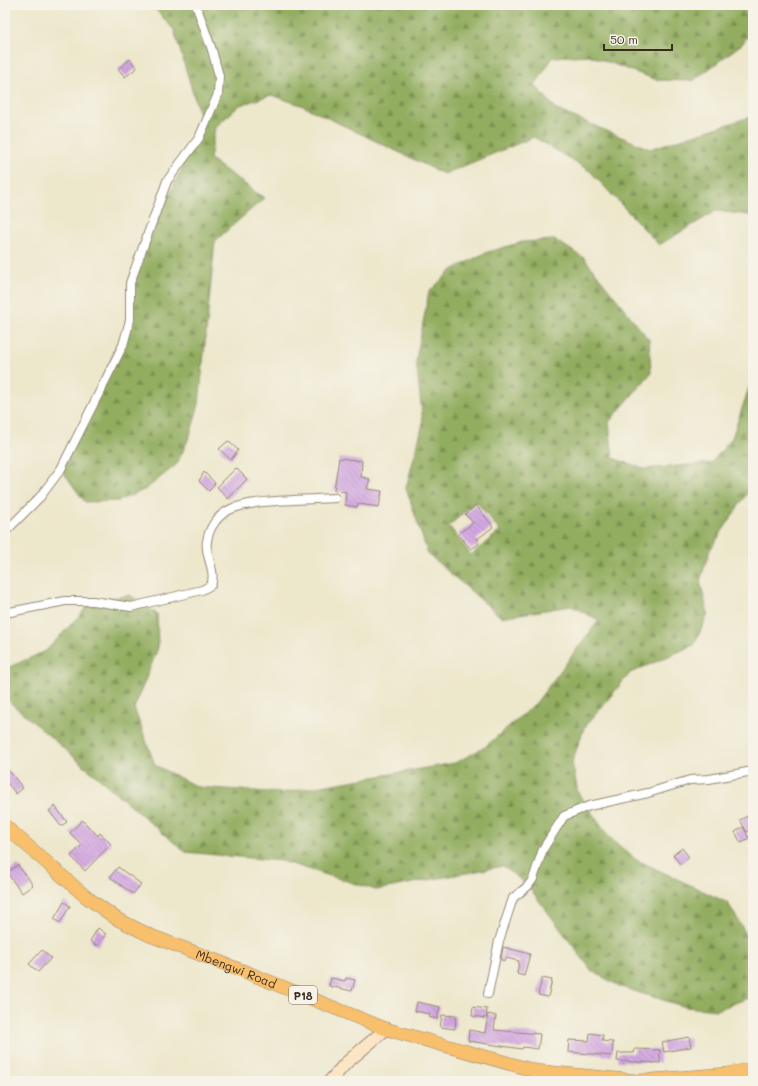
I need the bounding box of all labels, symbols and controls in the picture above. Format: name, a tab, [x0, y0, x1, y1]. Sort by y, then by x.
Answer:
scale bar	[604, 26, 672, 52]
text: 50 m	[610, 31, 638, 47]
street label: Mbengwi Road	[194, 946, 279, 992]
road number: P18	[289, 986, 317, 1004]

